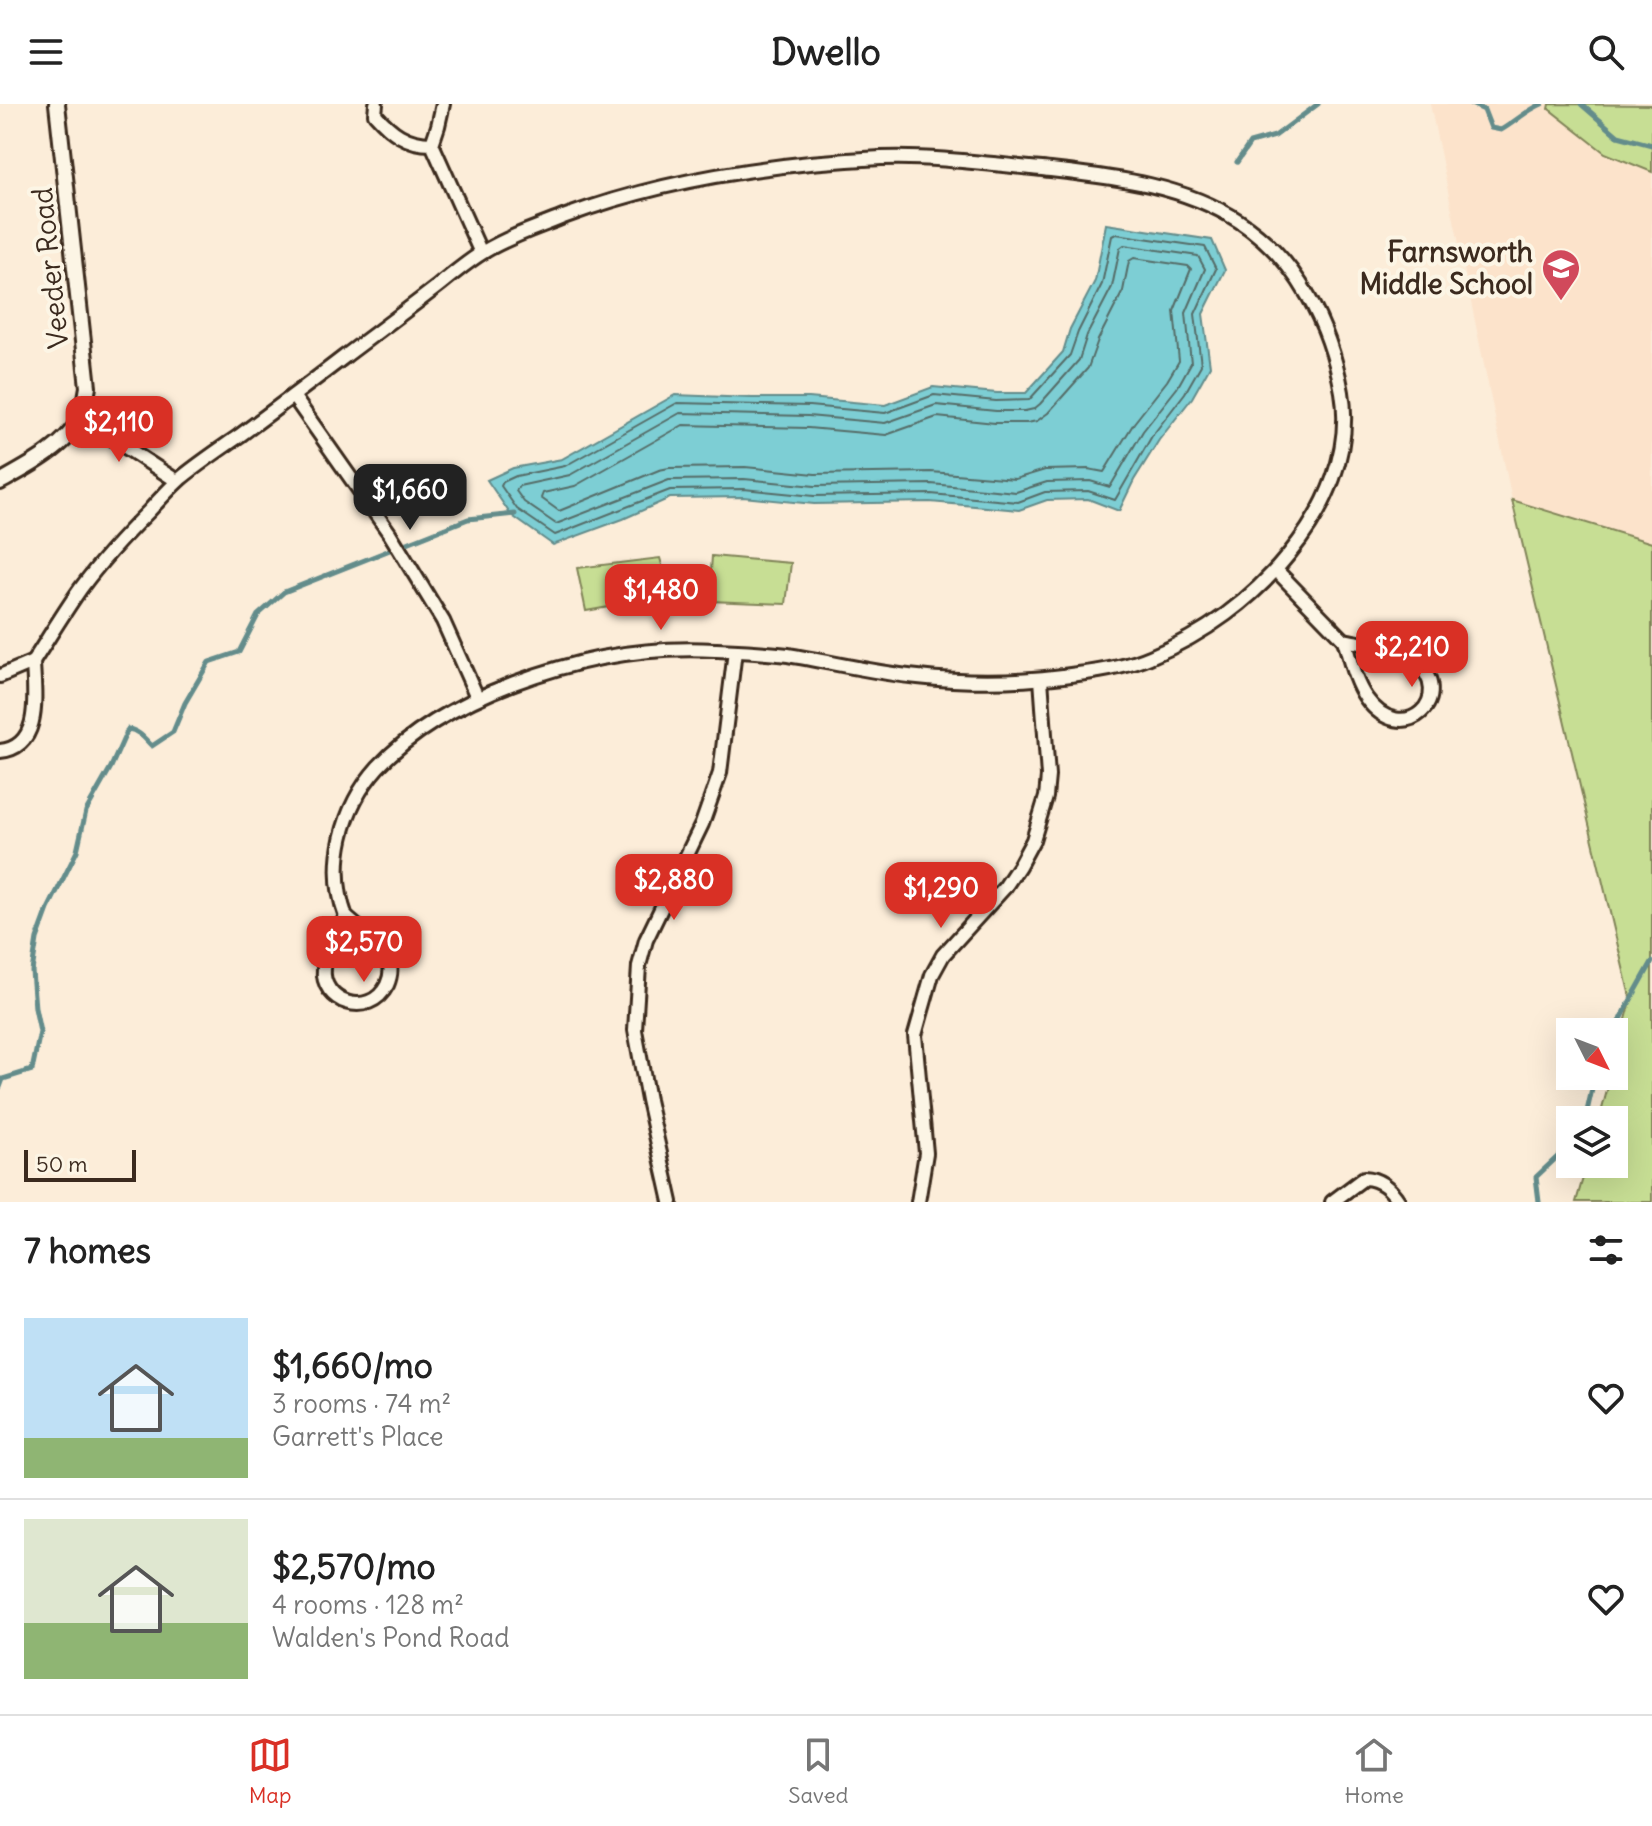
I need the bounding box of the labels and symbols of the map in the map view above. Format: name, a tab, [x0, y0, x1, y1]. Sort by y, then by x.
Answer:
street label: Veeder Road	[24, 186, 76, 350]
place label: Farnsworth Middle School	[1359, 234, 1533, 302]
school or university icon: Farnsworth Middle School	[1540, 247, 1582, 302]
pin: $2,110	[54, 396, 184, 464]
pin: $1,660	[345, 464, 475, 532]
pin: $1,480	[596, 564, 726, 632]
pin: $2,210	[1347, 621, 1477, 689]
pin: $2,880	[609, 854, 739, 922]
pin: $1,290	[876, 862, 1006, 930]
pin: $2,570	[299, 916, 429, 984]
north arrow	[1556, 1018, 1628, 1090]
scale bar	[24, 1146, 136, 1182]

